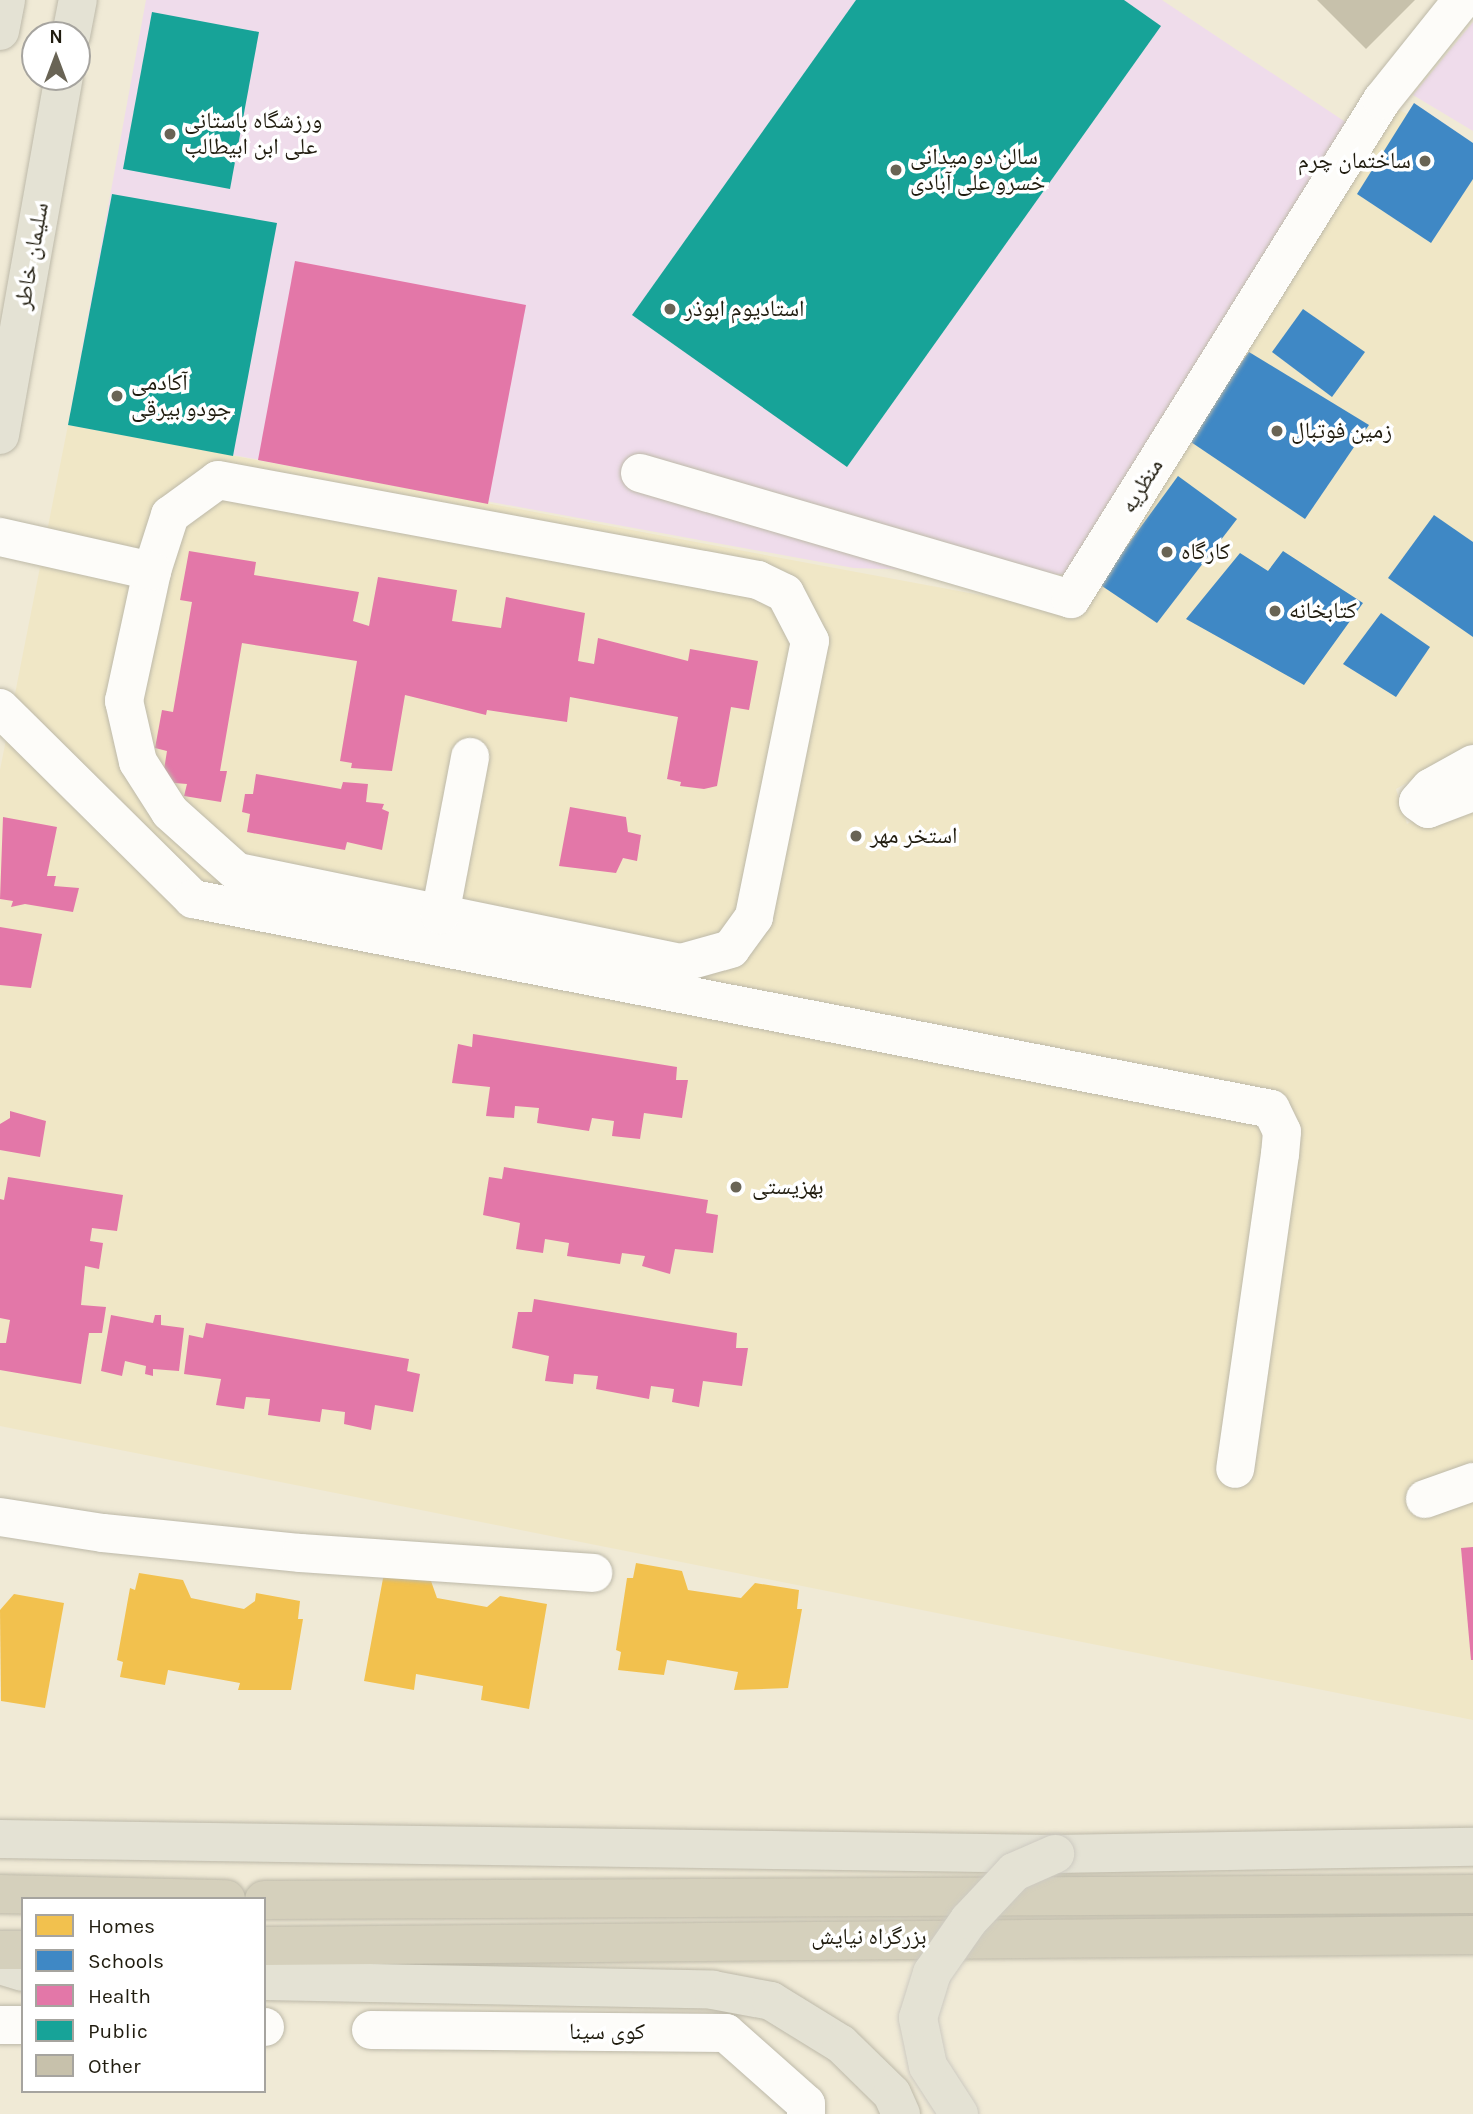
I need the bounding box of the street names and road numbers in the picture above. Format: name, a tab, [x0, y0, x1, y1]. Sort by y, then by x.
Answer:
street label: سلیمان خاطر	[9, 200, 55, 312]
street label: منظریه	[1115, 454, 1169, 518]
street label: بزرگراه نیایش	[811, 1923, 927, 1951]
street label: کوی سینا	[569, 2018, 645, 2046]

